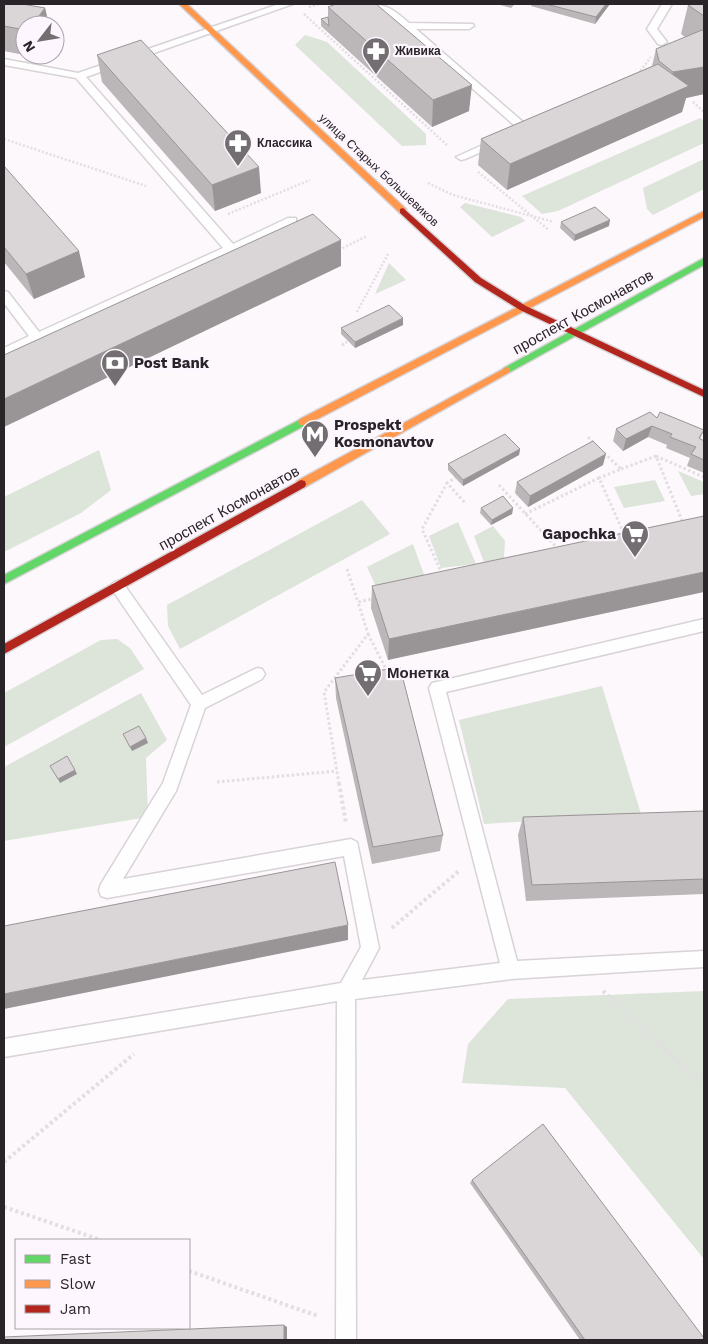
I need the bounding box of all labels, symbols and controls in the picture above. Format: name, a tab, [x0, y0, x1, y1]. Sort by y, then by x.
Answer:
north arrow	[15, 15, 65, 65]
pharmacy icon: Живика	[361, 36, 391, 75]
text: N	[19, 38, 38, 55]
place label: Живика	[394, 44, 441, 58]
street label: улица Старых Большевиков	[316, 111, 442, 229]
pharmacy icon: Классика	[223, 128, 253, 167]
place label: Классика	[257, 136, 312, 150]
street label: проспект Космонавтов	[510, 266, 656, 358]
bank icon: Post Bank	[100, 348, 130, 387]
place label: Post Bank	[134, 354, 210, 372]
place label: Prospekt Kosmonavtov	[334, 416, 434, 451]
metro station icon: Prospekt Kosmonavtov	[300, 419, 330, 458]
street label: проспект Космонавтов	[156, 462, 302, 554]
supermarket icon: Gapochka	[620, 519, 650, 558]
place label: Gapochka	[542, 525, 616, 543]
supermarket icon: Монетка	[353, 658, 383, 697]
place label: Монетка	[387, 664, 450, 682]
legend	[15, 1239, 190, 1329]
text: Fast	[60, 1250, 92, 1268]
text: Slow	[60, 1275, 96, 1293]
text: Jam	[60, 1300, 91, 1318]

